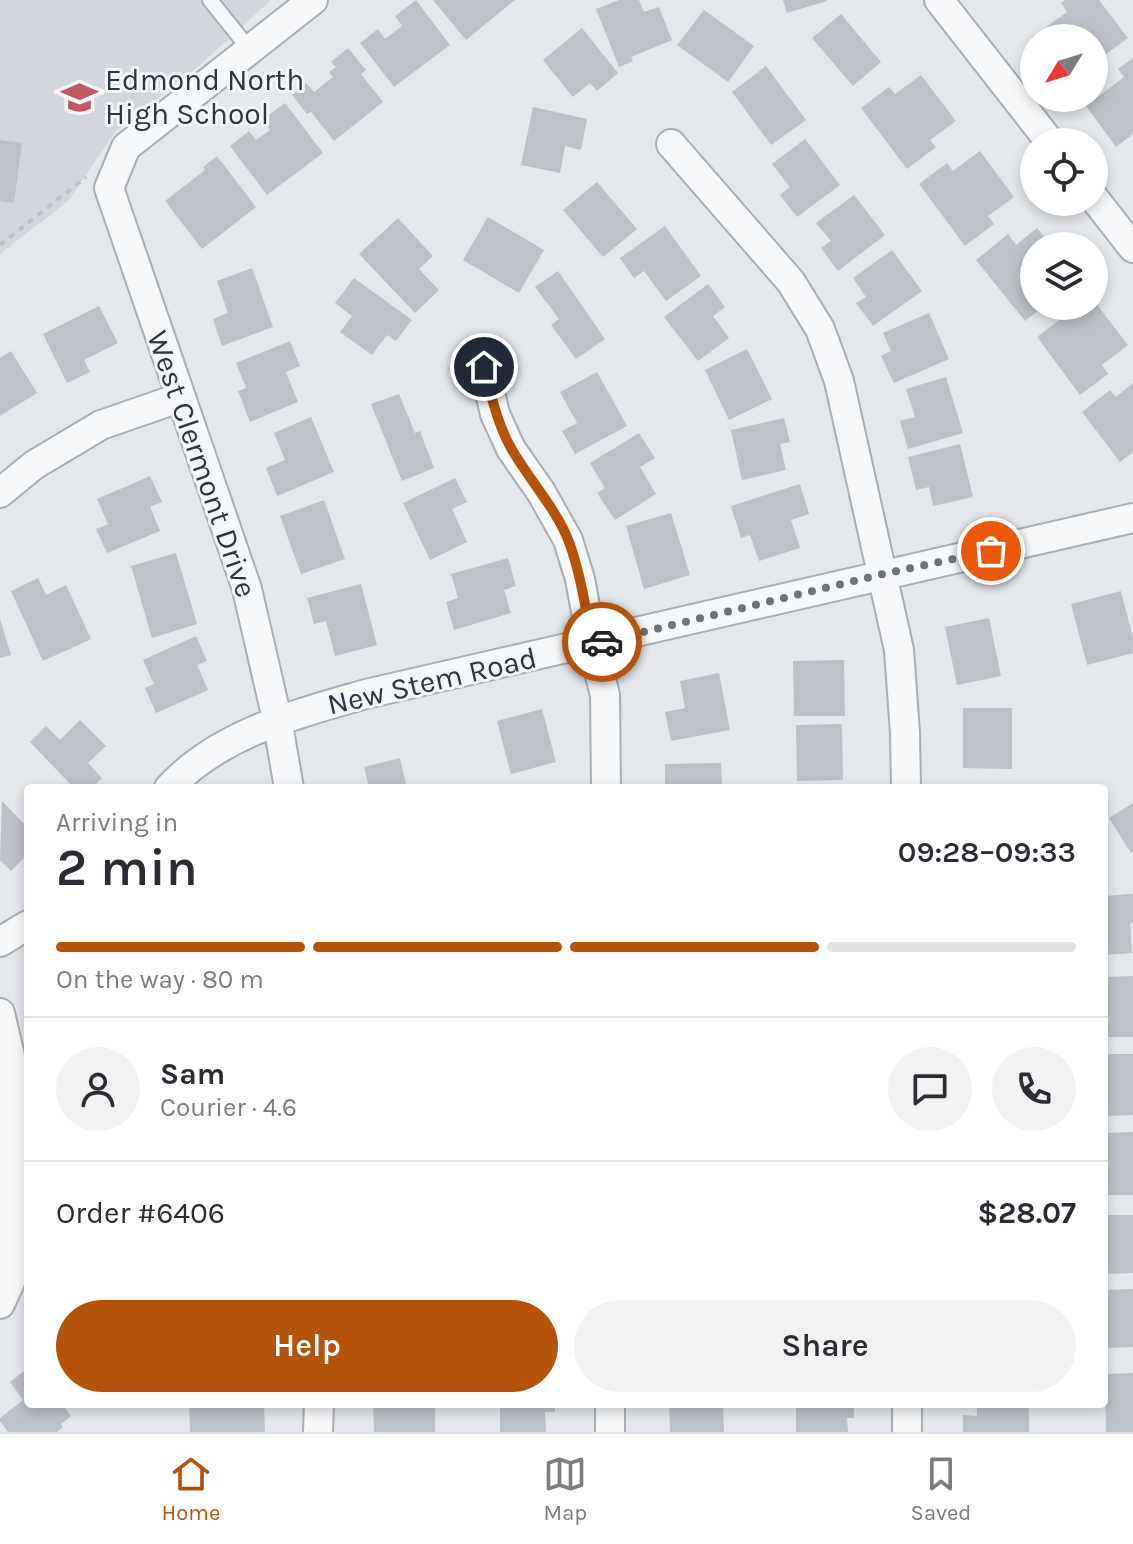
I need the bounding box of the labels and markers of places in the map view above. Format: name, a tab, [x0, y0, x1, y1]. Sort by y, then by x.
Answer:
place label: Edmond North High School	[105, 62, 304, 132]
school or university icon: Edmond North High School	[60, 78, 98, 116]
pin	[450, 333, 518, 401]
pin	[957, 517, 1025, 585]

